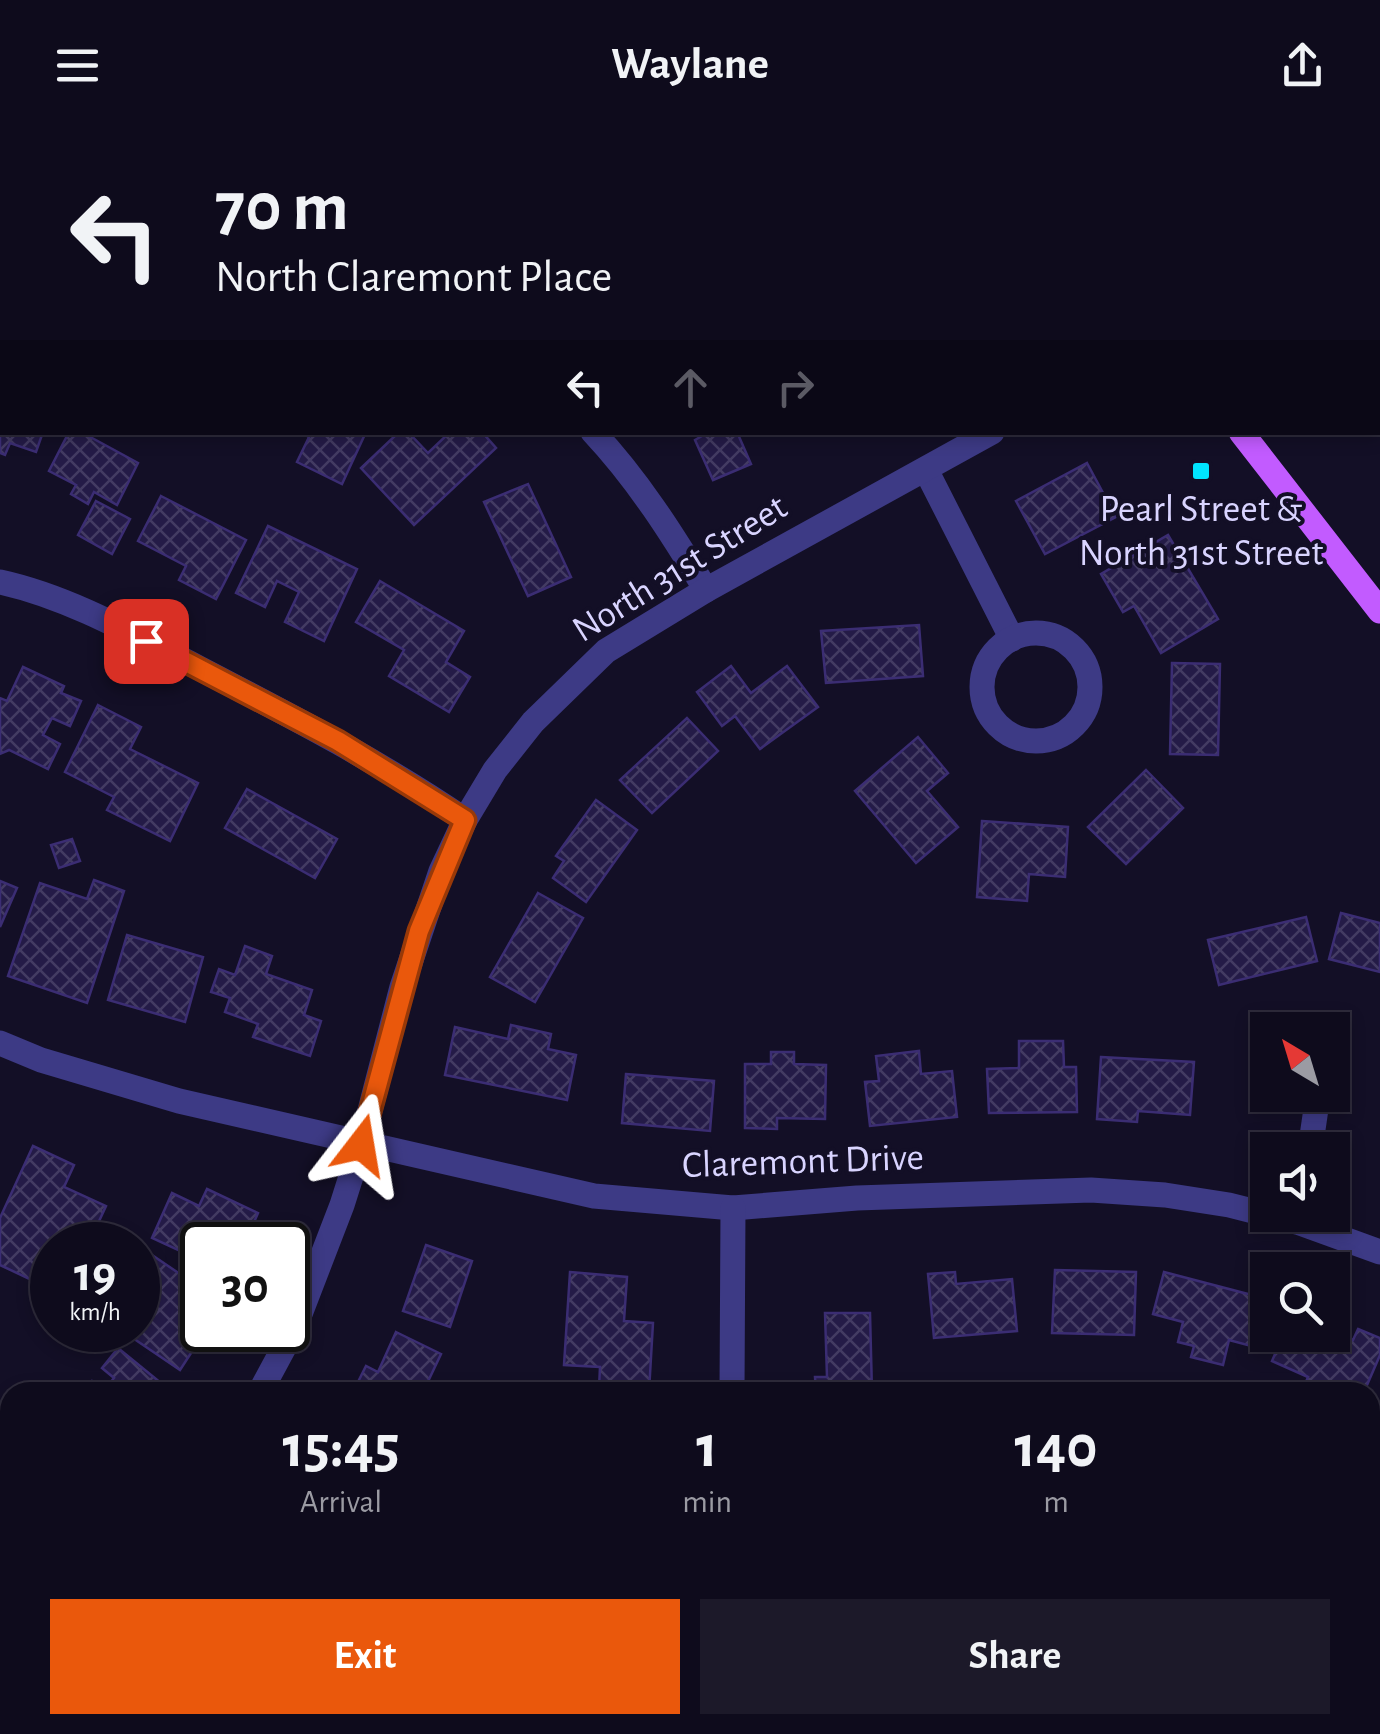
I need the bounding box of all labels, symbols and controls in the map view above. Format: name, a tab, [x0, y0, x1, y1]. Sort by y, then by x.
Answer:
icon: menu	[50, 38, 105, 93]
icon: share	[1275, 38, 1330, 93]
text: Waylane	[611, 42, 769, 87]
icon: left	[50, 170, 180, 300]
text: 70 m	[215, 173, 349, 243]
text: North Claremont Place	[215, 255, 612, 300]
icon: left	[558, 360, 613, 415]
icon: ahead	[663, 360, 718, 415]
icon: right	[768, 360, 823, 415]
marker: Pearl Street & North 31st Street	[1190, 460, 1212, 482]
street label: North 31st Street	[566, 488, 794, 650]
place label: Pearl Street & North 31st Street	[1079, 491, 1323, 573]
pin	[104, 599, 189, 684]
icon: arrive	[119, 614, 174, 669]
north arrow	[1250, 1012, 1350, 1112]
map controls	[1250, 1012, 1350, 1352]
position arrow	[309, 1093, 413, 1197]
button: sound	[1250, 1132, 1350, 1232]
street label: Claremont Drive	[682, 1139, 924, 1185]
speed limit sign: 30	[180, 1222, 310, 1352]
text: 19	[74, 1250, 116, 1300]
button: search	[1250, 1252, 1350, 1352]
text: km/h	[69, 1300, 121, 1325]
text: 15:45	[282, 1418, 400, 1478]
text: 1	[696, 1418, 718, 1478]
text: 140	[1015, 1418, 1098, 1478]
text: Arrival	[300, 1486, 382, 1518]
text: min	[682, 1486, 732, 1518]
text: m	[1043, 1486, 1069, 1518]
button: Exit	[50, 1599, 680, 1714]
button: Share	[700, 1599, 1330, 1714]

